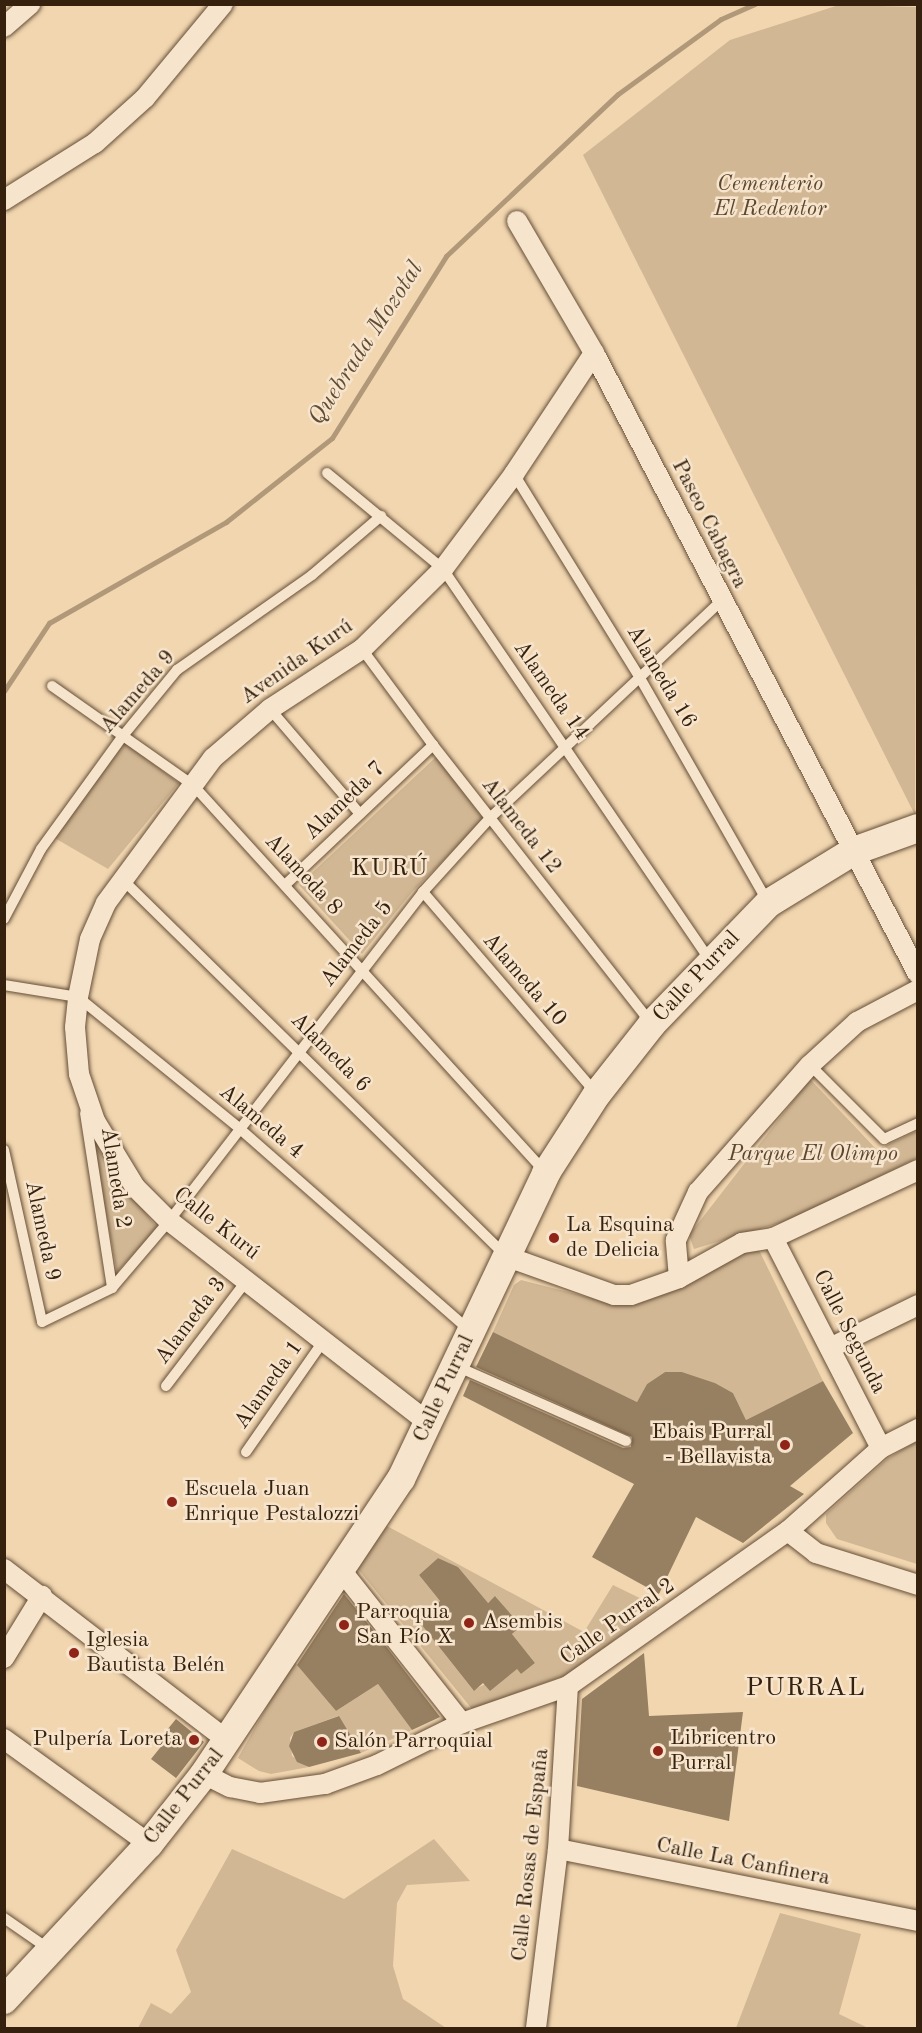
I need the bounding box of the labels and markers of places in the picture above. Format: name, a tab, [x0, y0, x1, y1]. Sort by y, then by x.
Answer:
place label: La Esquina de Delicia	[566, 1212, 674, 1264]
marker: La Esquina de Delicia	[547, 1231, 561, 1245]
place label: Ebais Purral - Bellavista	[651, 1419, 772, 1470]
marker: Ebais Purral - Bellavista	[776, 1436, 794, 1454]
place label: Escuela Juan Enrique Pestalozzi	[184, 1476, 359, 1528]
marker: Escuela Juan Enrique Pestalozzi	[165, 1495, 179, 1509]
place label: Parroquia San Pío X	[356, 1599, 453, 1651]
place label: Asembis	[482, 1610, 563, 1636]
marker: Asembis	[460, 1614, 478, 1632]
marker: Parroquia San Pío X	[337, 1618, 351, 1632]
place label: Iglesia Bautista Belén	[86, 1627, 225, 1678]
marker: Iglesia Bautista Belén	[67, 1646, 81, 1660]
place label: Libricentro Purral	[670, 1725, 776, 1777]
place label: Pulpería Loreta	[32, 1727, 182, 1753]
place label: Salón Parroquial	[334, 1729, 493, 1755]
marker: Pulpería Loreta	[187, 1733, 201, 1747]
marker: Salón Parroquial	[315, 1735, 329, 1749]
marker: Libricentro Purral	[651, 1744, 665, 1758]

